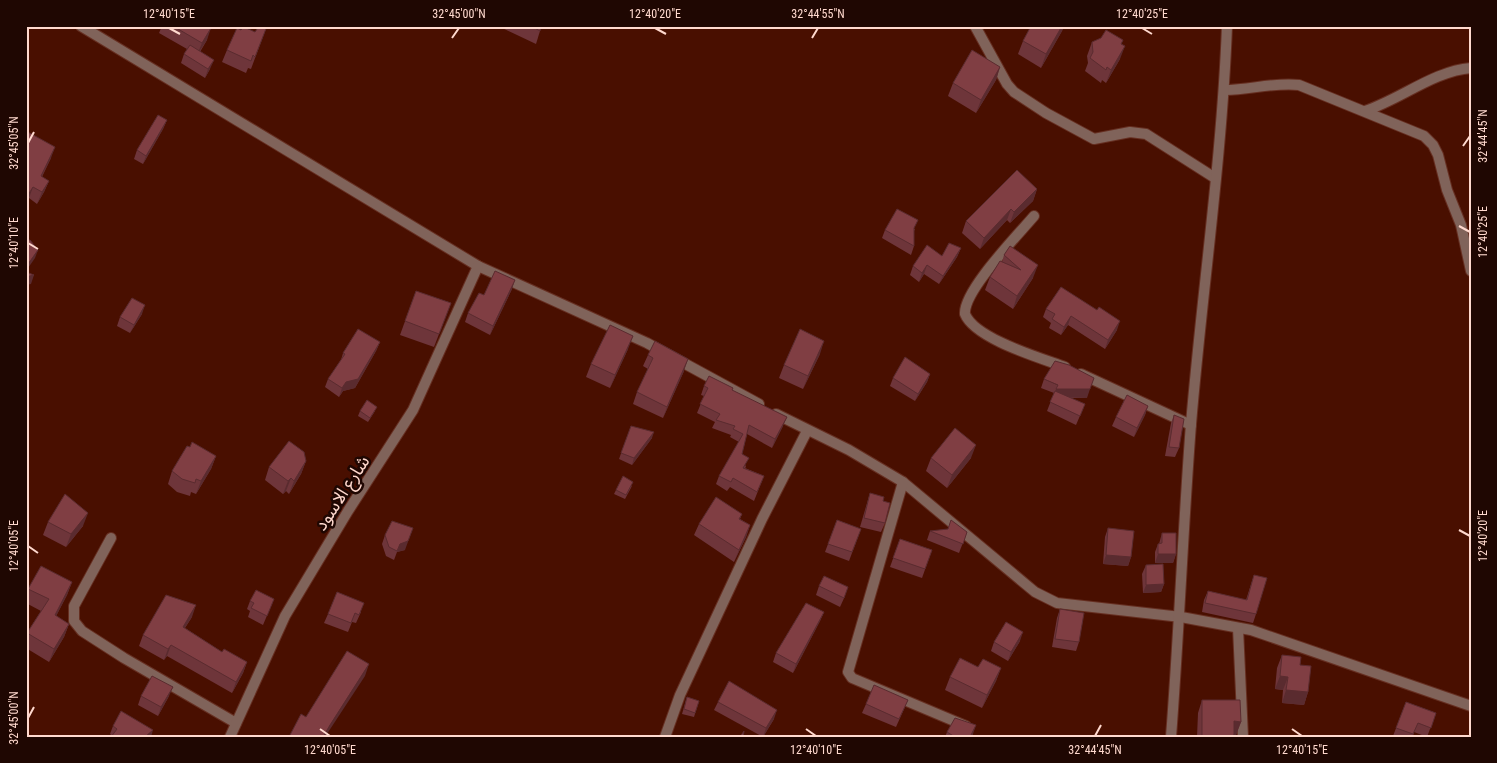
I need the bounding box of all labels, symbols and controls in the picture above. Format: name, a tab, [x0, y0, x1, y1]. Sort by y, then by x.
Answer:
text: 12°40'15"E	[143, 7, 195, 21]
text: 32°45'00"N	[432, 7, 486, 21]
text: 12°40'20"E	[629, 7, 681, 21]
text: 32°44'55"N	[791, 7, 845, 21]
text: 12°40'25"E	[1116, 7, 1168, 21]
text: 32°44'45"N	[1476, 109, 1490, 163]
text: 32°45'05"N	[7, 116, 21, 170]
text: 12°40'25"E	[1476, 206, 1490, 258]
text: 12°40'10"E	[7, 217, 21, 269]
street label: شارع الاسود	[310, 451, 377, 536]
text: 12°40'20"E	[1476, 510, 1490, 562]
text: 12°40'05"E	[7, 520, 21, 572]
text: 32°45'00"N	[7, 691, 21, 745]
text: 12°40'05"E	[304, 743, 356, 757]
text: 12°40'10"E	[790, 743, 842, 757]
text: 32°44'45"N	[1068, 743, 1122, 757]
text: 12°40'15"E	[1276, 743, 1328, 757]

